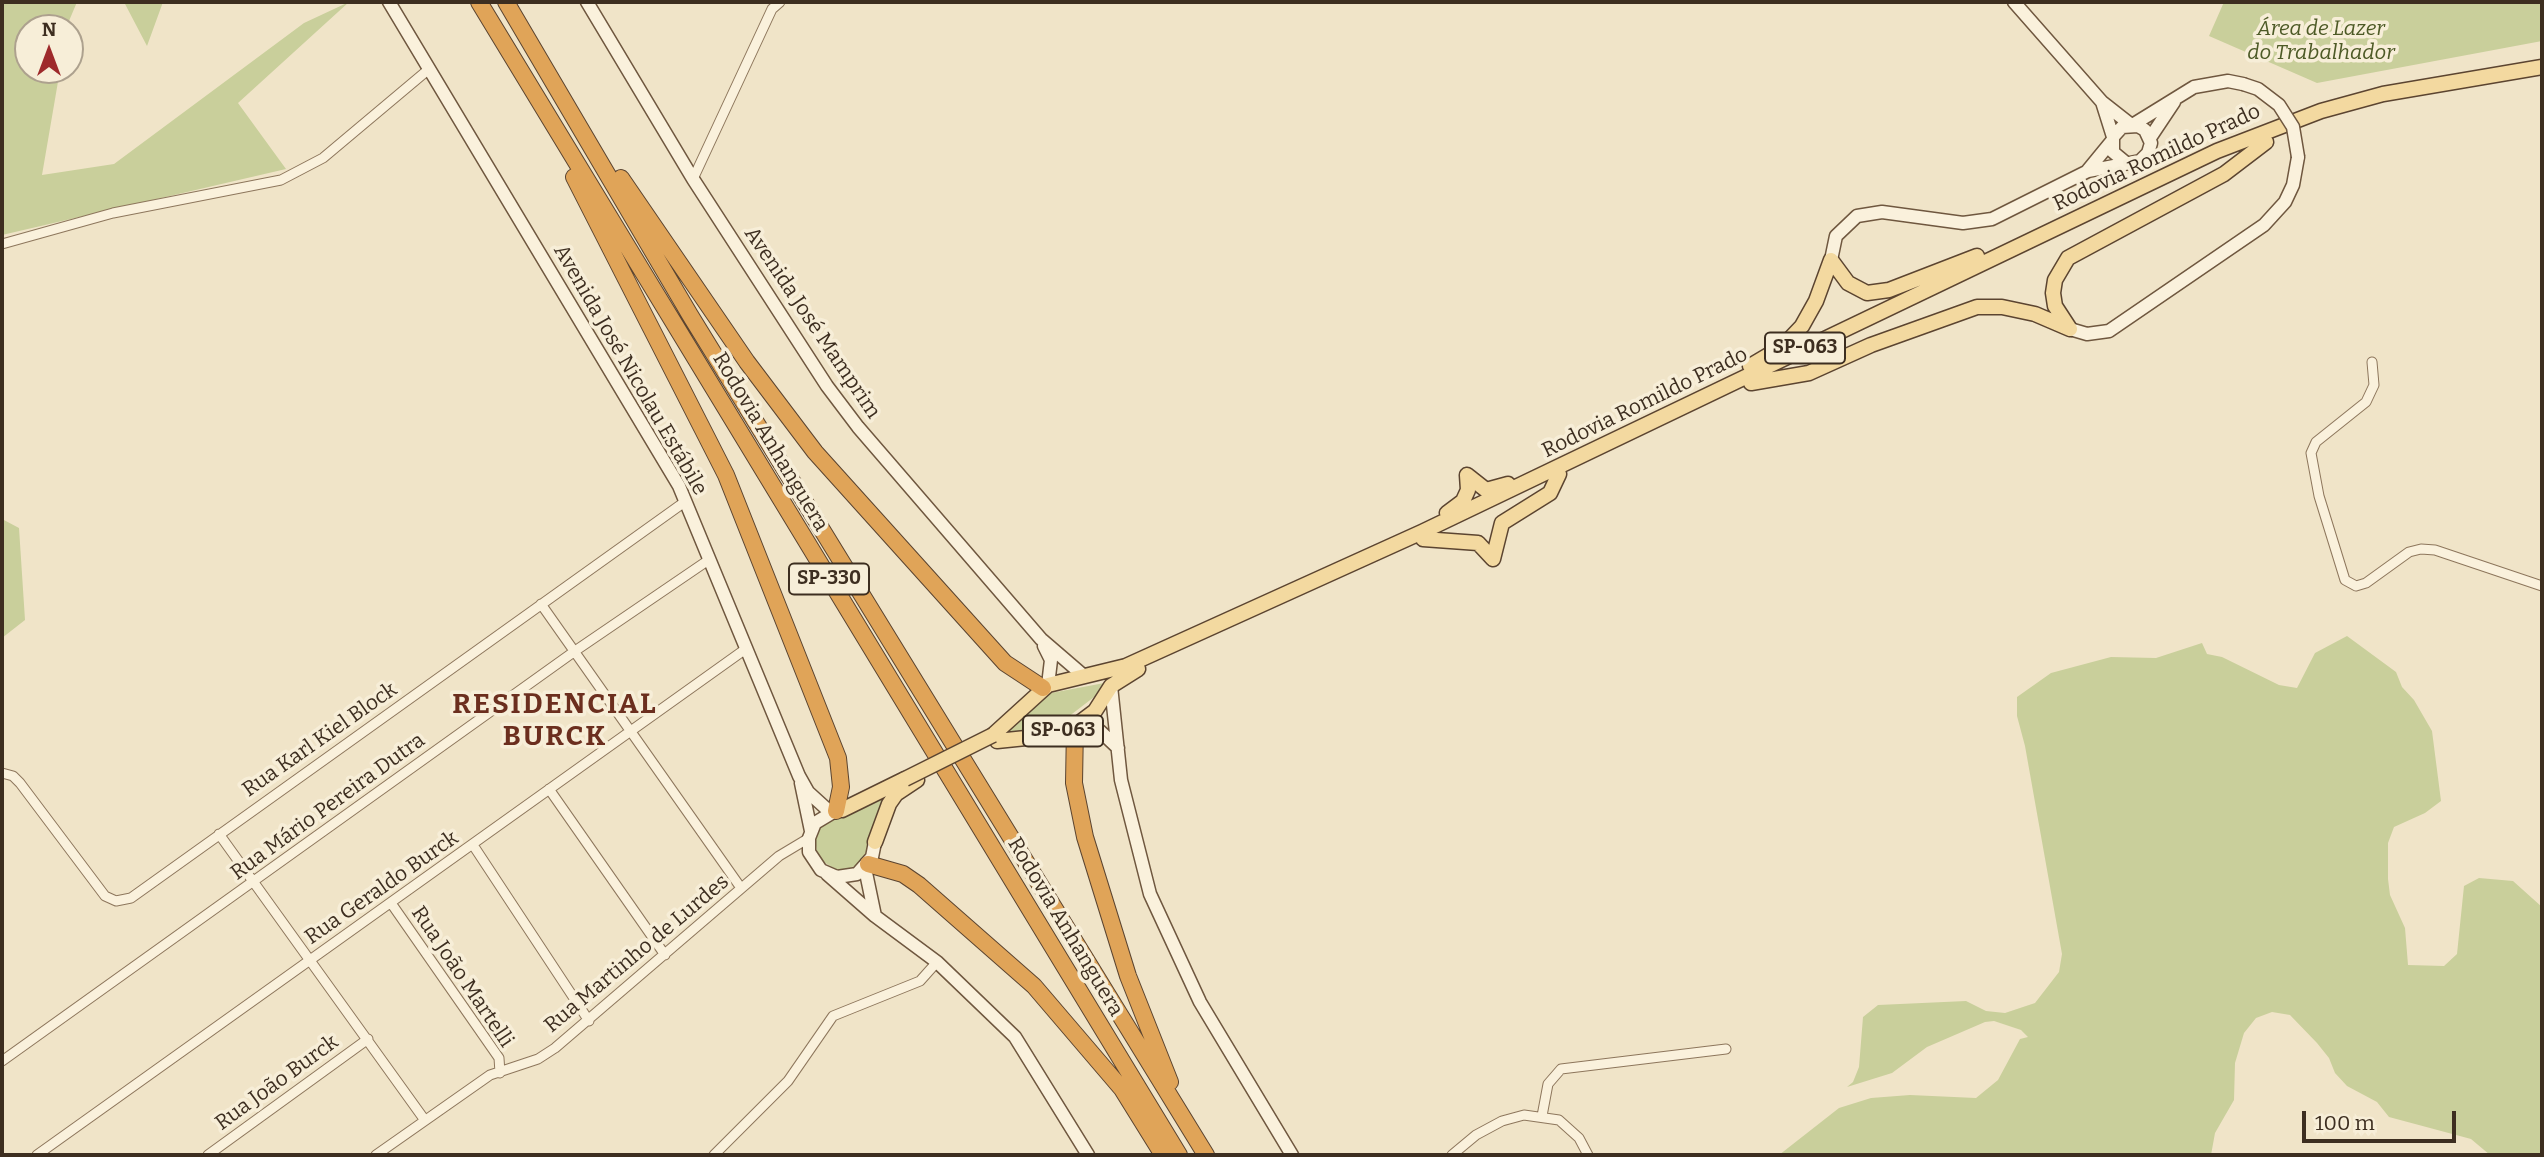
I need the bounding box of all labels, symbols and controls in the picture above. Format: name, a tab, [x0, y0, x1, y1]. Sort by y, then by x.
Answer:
north arrow	[14, 14, 84, 84]
park label: Área de Lazer do Trabalhador	[2247, 16, 2395, 66]
text: N	[42, 18, 56, 41]
street label: Rodovia Romildo Prado	[2049, 99, 2265, 217]
street label: Avenida José Mamprim	[738, 222, 886, 424]
street label: Avenida José Nicolau Estábile	[548, 240, 712, 500]
road number: SP-063	[1765, 332, 1845, 364]
street label: Rodovia Romildo Prado	[1538, 342, 1752, 464]
street label: Rodovia Anhanguera	[707, 348, 833, 536]
road number: SP-330	[789, 564, 869, 594]
street label: Rua Karl Kiel Block	[238, 677, 402, 803]
district label: RESIDENCIAL BURCK	[454, 688, 656, 754]
road number: SP-063	[1023, 716, 1103, 746]
street label: Rua Mário Pereira Dutra	[226, 728, 430, 886]
street label: Rua Geraldo Burck	[301, 826, 463, 950]
street label: Rodovia Anhanguera	[1002, 833, 1128, 1021]
street label: Rua Martinho de Lurdes	[540, 869, 734, 1039]
street label: Rua João Martelli	[405, 902, 519, 1052]
street label: Rua João Burck	[211, 1030, 343, 1136]
scale bar	[2306, 1098, 2460, 1142]
text: 100 m	[2315, 1110, 2375, 1136]

